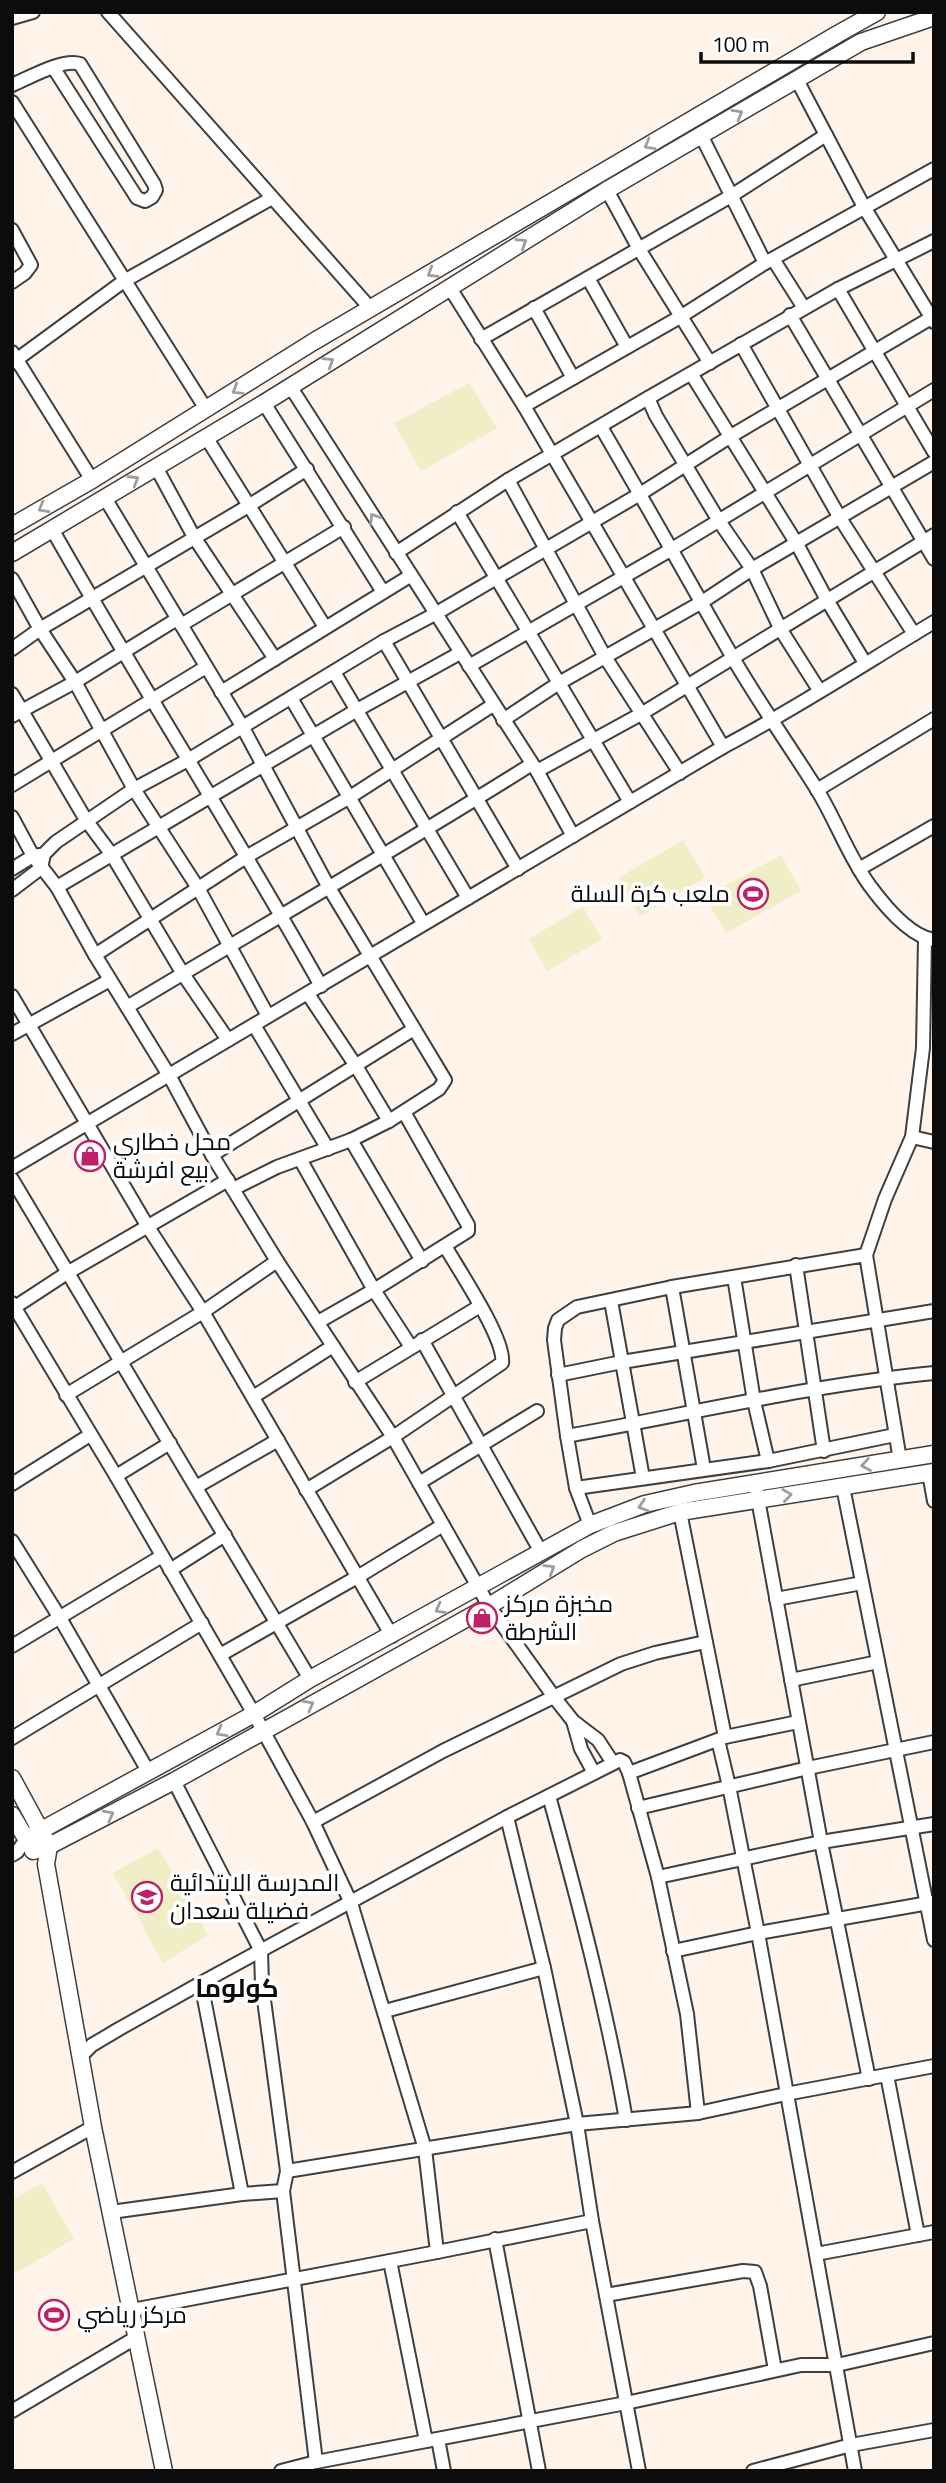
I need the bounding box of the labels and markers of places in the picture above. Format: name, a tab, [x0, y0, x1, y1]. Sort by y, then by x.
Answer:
place label: ملعب كرة السلة	[571, 871, 730, 916]
sports icon: ملعب كرة السلة	[736, 877, 770, 911]
place label: محل خطاري بيع افرشة	[113, 1119, 231, 1192]
shop icon: محل خطاري بيع افرشة	[73, 1139, 107, 1173]
place label: مخبزة مركز الشرطة	[503, 1581, 613, 1654]
shop icon: مخبزة مركز الشرطة	[465, 1601, 499, 1635]
place label: المدرسة الابتدائية فضيلة سعدان	[170, 1860, 339, 1933]
school or university icon: المدرسة الابتدائية فضيلة سعدان	[130, 1880, 164, 1914]
place label: مركز رياضي	[77, 2292, 187, 2337]
sports icon: مركز رياضي	[37, 2298, 71, 2332]

